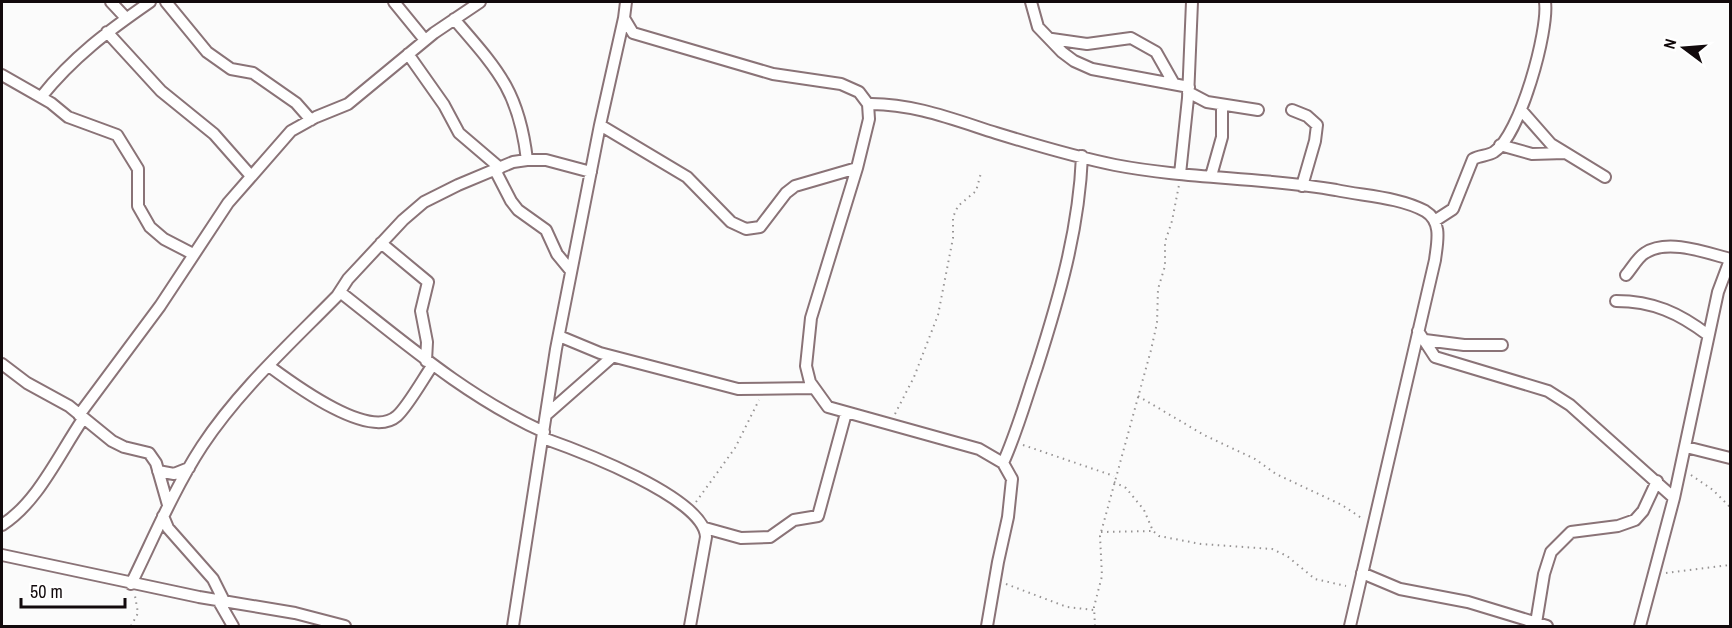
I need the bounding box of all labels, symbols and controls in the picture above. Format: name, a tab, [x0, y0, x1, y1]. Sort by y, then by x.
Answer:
north arrow	[1654, 18, 1714, 78]
text: N	[1658, 36, 1681, 51]
scale bar	[21, 571, 124, 609]
text: 50 m	[30, 579, 63, 604]

